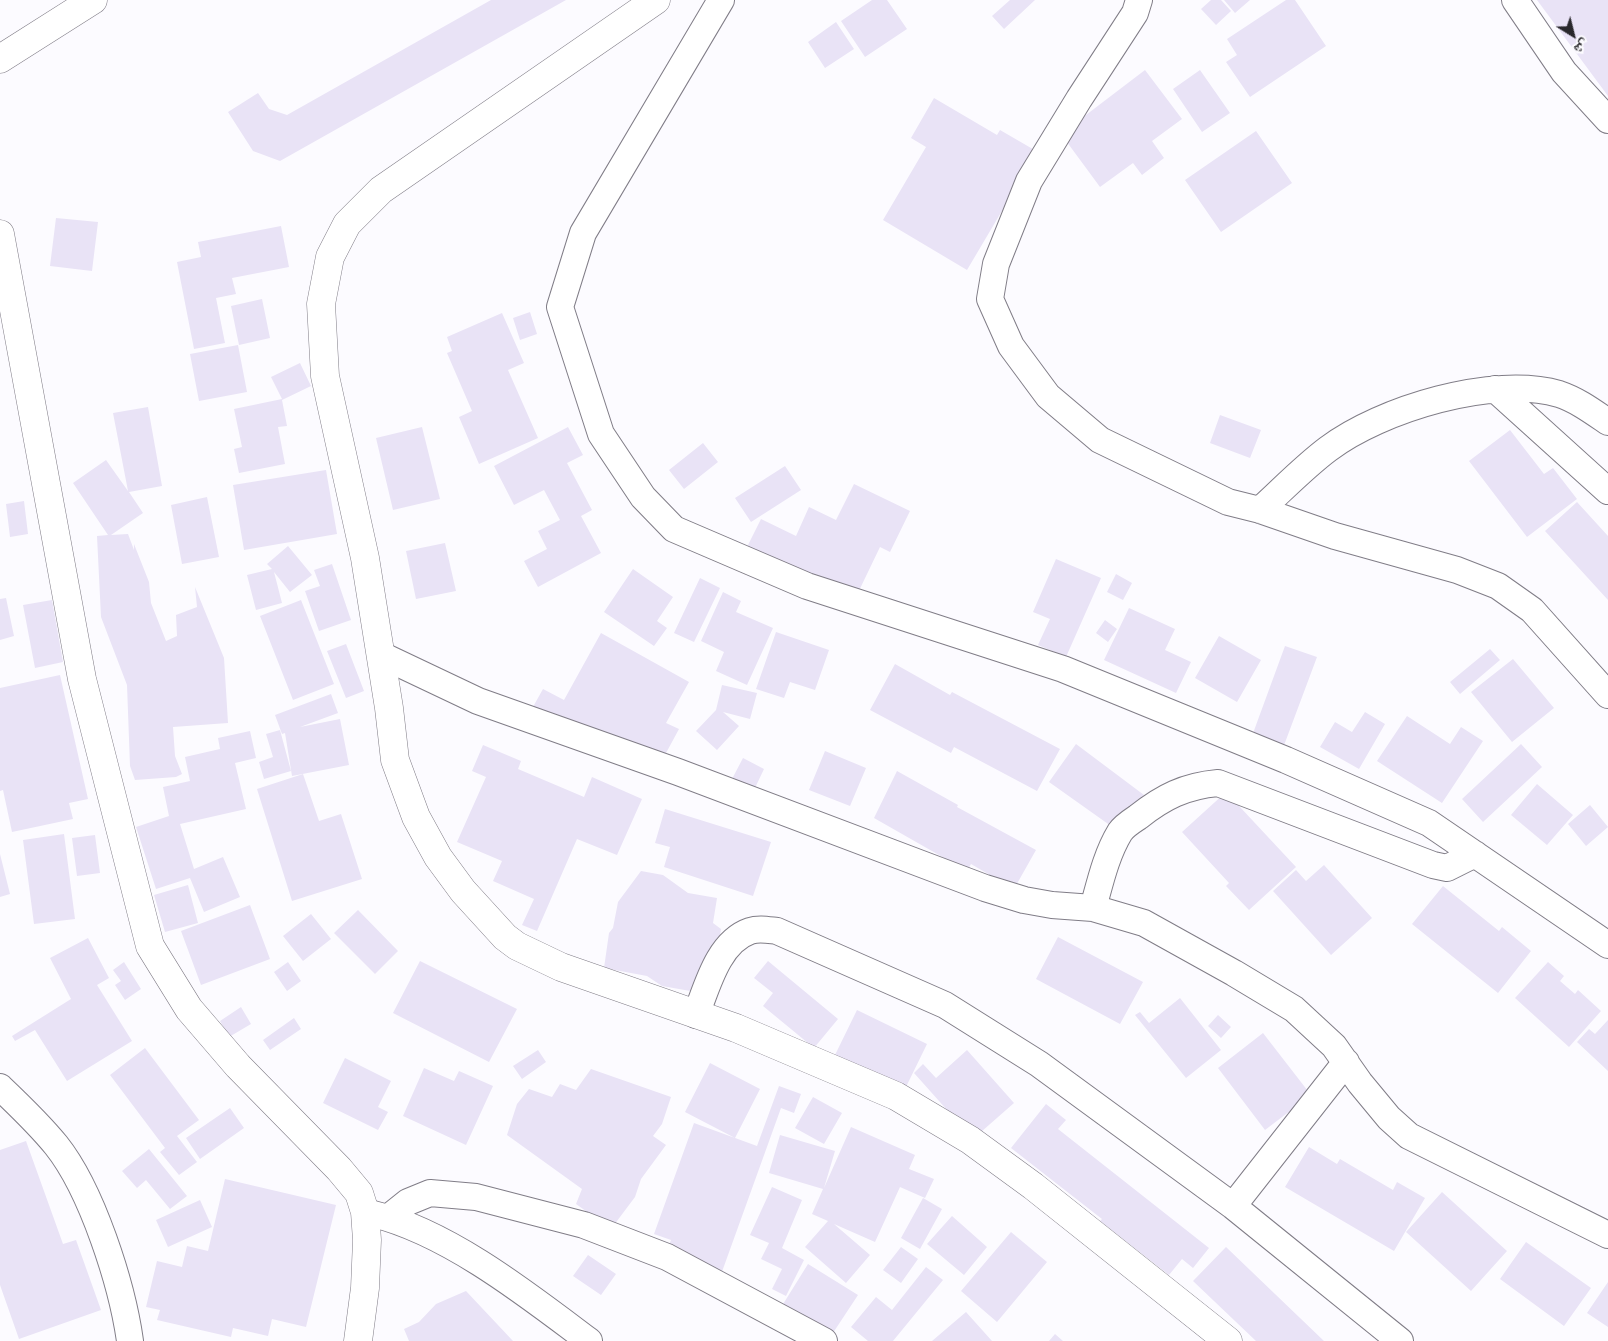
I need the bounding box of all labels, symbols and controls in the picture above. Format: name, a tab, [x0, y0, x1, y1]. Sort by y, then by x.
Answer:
north arrow	[1548, 10, 1598, 60]
text: ش	[1570, 35, 1594, 60]

